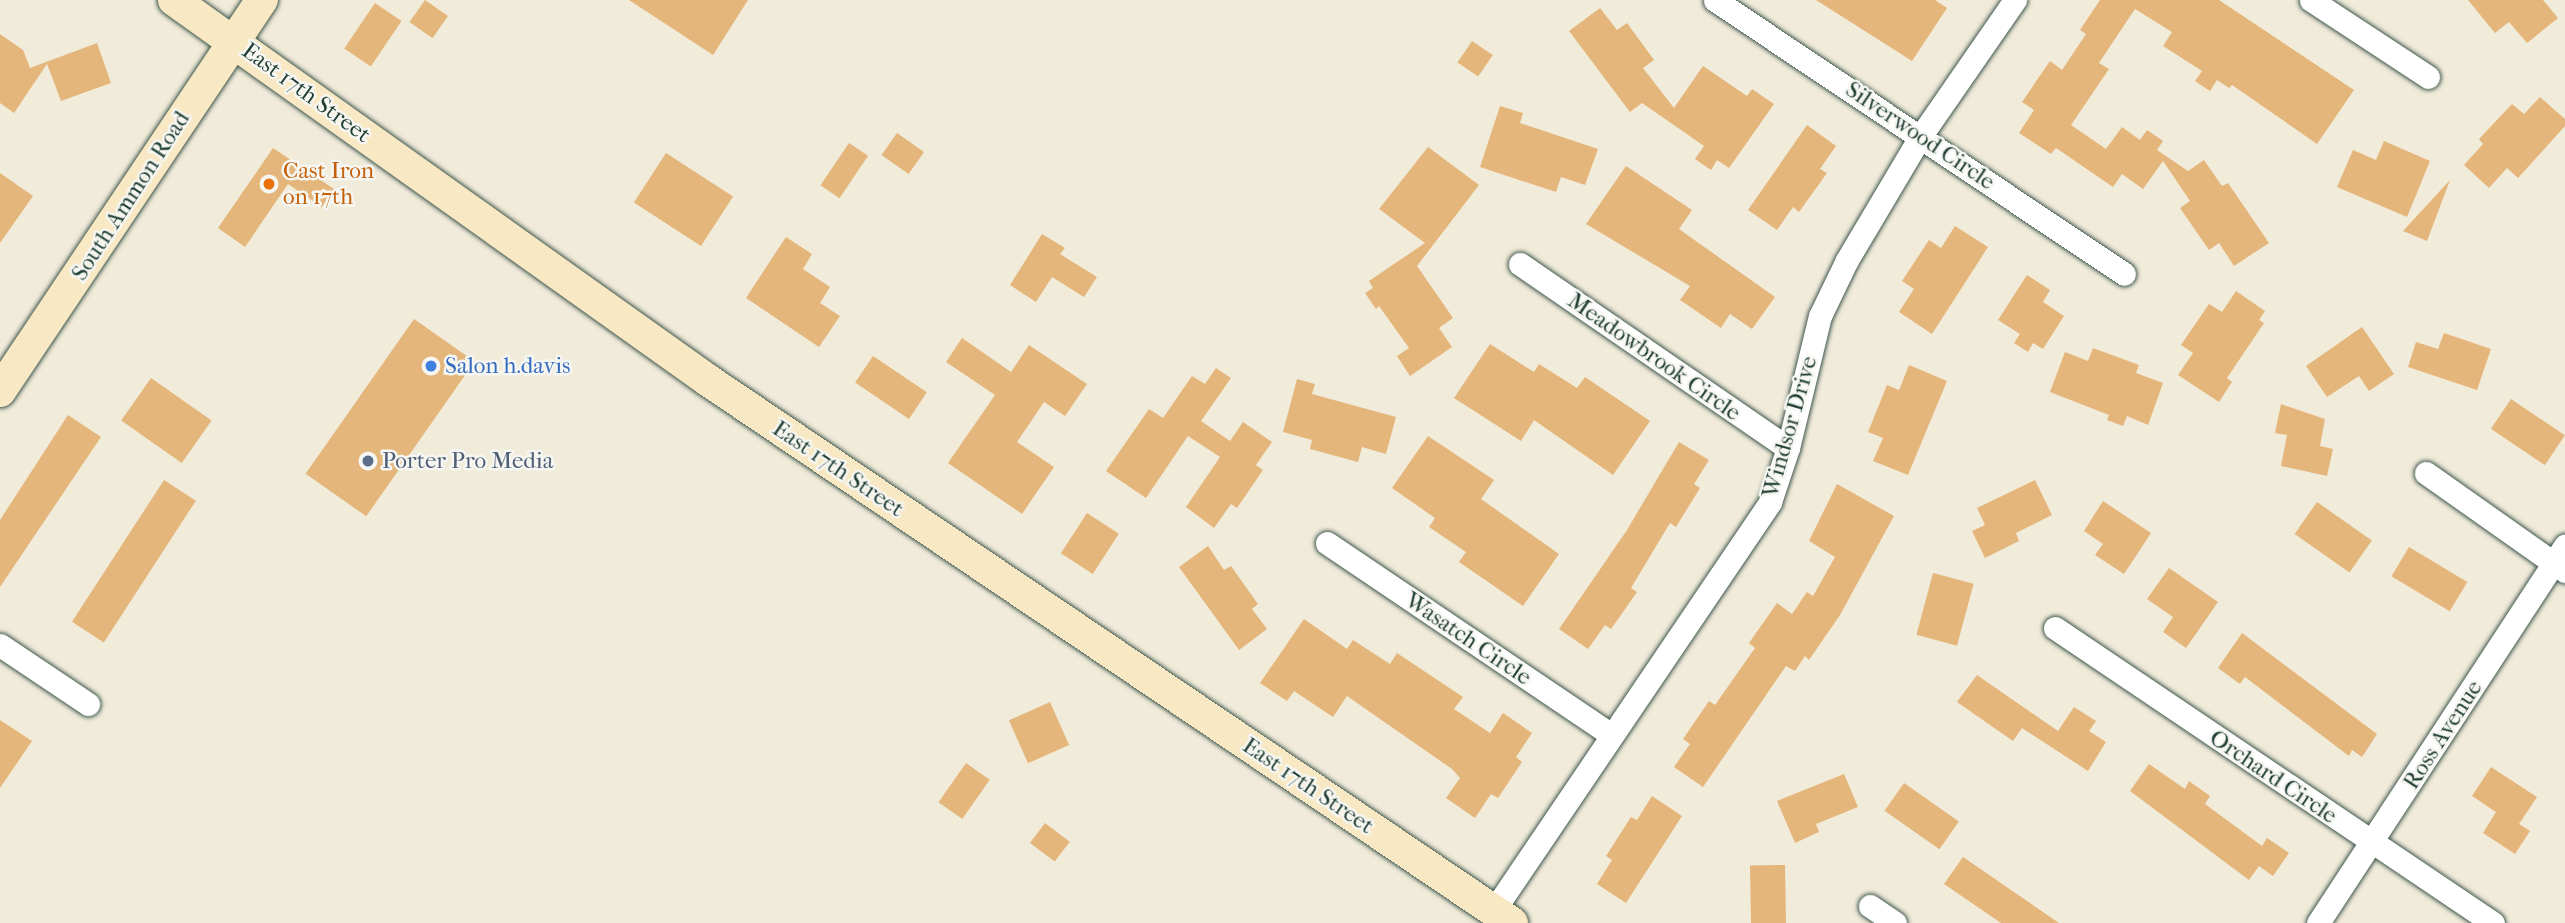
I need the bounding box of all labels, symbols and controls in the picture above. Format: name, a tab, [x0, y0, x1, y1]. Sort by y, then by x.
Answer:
street label: East 17th Street	[236, 37, 376, 149]
street label: Silverwood Circle	[1840, 76, 2000, 196]
street label: South Ammon Road	[66, 106, 196, 286]
place label: Cast Iron on 17th	[283, 157, 374, 211]
marker: Cast Iron on 17th	[261, 176, 277, 192]
street label: Meadowbrook Circle	[1562, 287, 1746, 427]
place label: Salon h.davis	[445, 352, 570, 380]
street label: Windsor Drive	[1757, 353, 1823, 501]
marker: Salon h.davis	[423, 358, 439, 374]
street label: East 17th Street	[767, 415, 909, 523]
place label: Porter Pro Media	[382, 447, 553, 475]
marker: Porter Pro Media	[360, 453, 376, 469]
street label: Wasatch Circle	[1400, 587, 1536, 691]
street label: Ross Avenue	[2398, 675, 2488, 795]
street label: Orchard Circle	[2204, 724, 2342, 830]
street label: East 17th Street	[1237, 732, 1379, 840]

